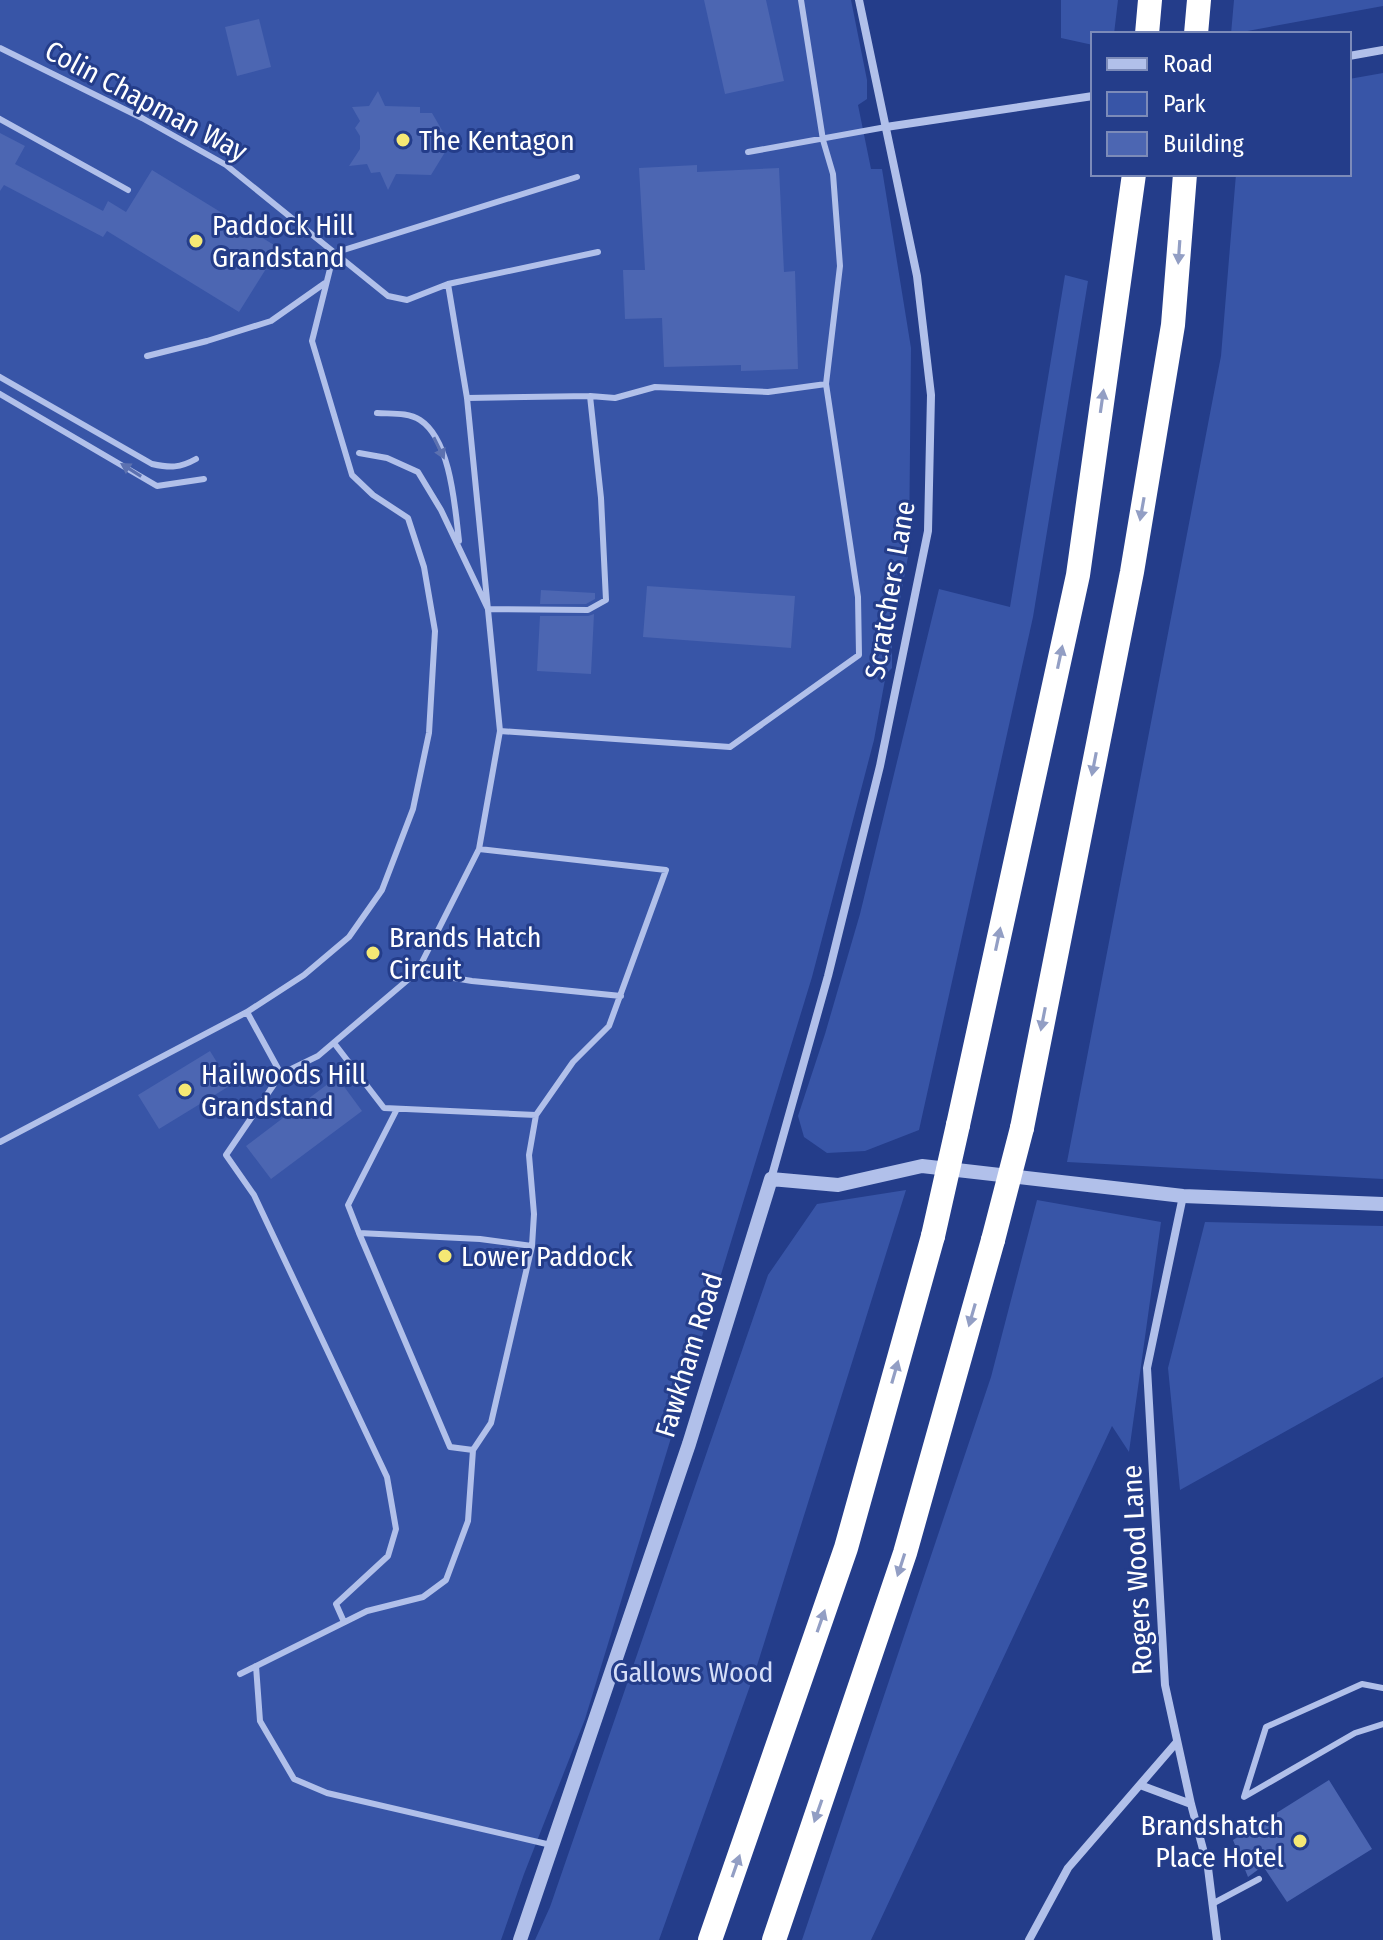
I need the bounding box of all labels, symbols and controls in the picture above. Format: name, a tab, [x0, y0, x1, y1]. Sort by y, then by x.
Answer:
legend	[1091, 32, 1351, 176]
street label: Colin Chapman Way	[39, 34, 253, 168]
text: Road	[1163, 50, 1213, 78]
text: Park	[1163, 90, 1206, 118]
place label: The Kentagon	[419, 124, 575, 157]
text: Building	[1163, 130, 1245, 158]
marker: The Kentagon	[394, 131, 412, 149]
place label: Paddock Hill Grandstand	[212, 209, 354, 274]
marker: Paddock Hill Grandstand	[187, 232, 205, 250]
one-way arrow	[1172, 240, 1185, 265]
one-way arrow	[1096, 388, 1109, 413]
one-way arrow	[432, 436, 446, 459]
one-way arrow	[120, 463, 142, 477]
one-way arrow	[1136, 497, 1148, 522]
street label: Scratchers Lane	[858, 498, 922, 682]
one-way arrow	[1054, 645, 1067, 670]
one-way arrow	[1087, 752, 1099, 777]
place label: Brands Hatch Circuit	[389, 921, 541, 986]
one-way arrow	[993, 926, 1005, 951]
marker: Brands Hatch Circuit	[364, 944, 382, 962]
one-way arrow	[1037, 1007, 1049, 1032]
place label: Hailwoods Hill Grandstand	[201, 1058, 366, 1123]
marker: Hailwoods Hill Grandstand	[176, 1081, 194, 1099]
place label: Lower Paddock	[461, 1240, 634, 1273]
marker: Lower Paddock	[436, 1247, 454, 1265]
street label: Fawkham Road	[648, 1269, 730, 1441]
one-way arrow	[965, 1302, 977, 1327]
one-way arrow	[890, 1359, 902, 1384]
street label: Rogers Wood Lane	[1115, 1464, 1159, 1676]
one-way arrow	[894, 1553, 906, 1577]
one-way arrow	[816, 1608, 828, 1632]
park label: Gallows Wood	[613, 1656, 773, 1689]
one-way arrow	[811, 1800, 823, 1824]
place label: Brandshatch Place Hotel	[1140, 1809, 1284, 1874]
marker: Brandshatch Place Hotel	[1291, 1832, 1309, 1850]
one-way arrow	[730, 1854, 742, 1878]

